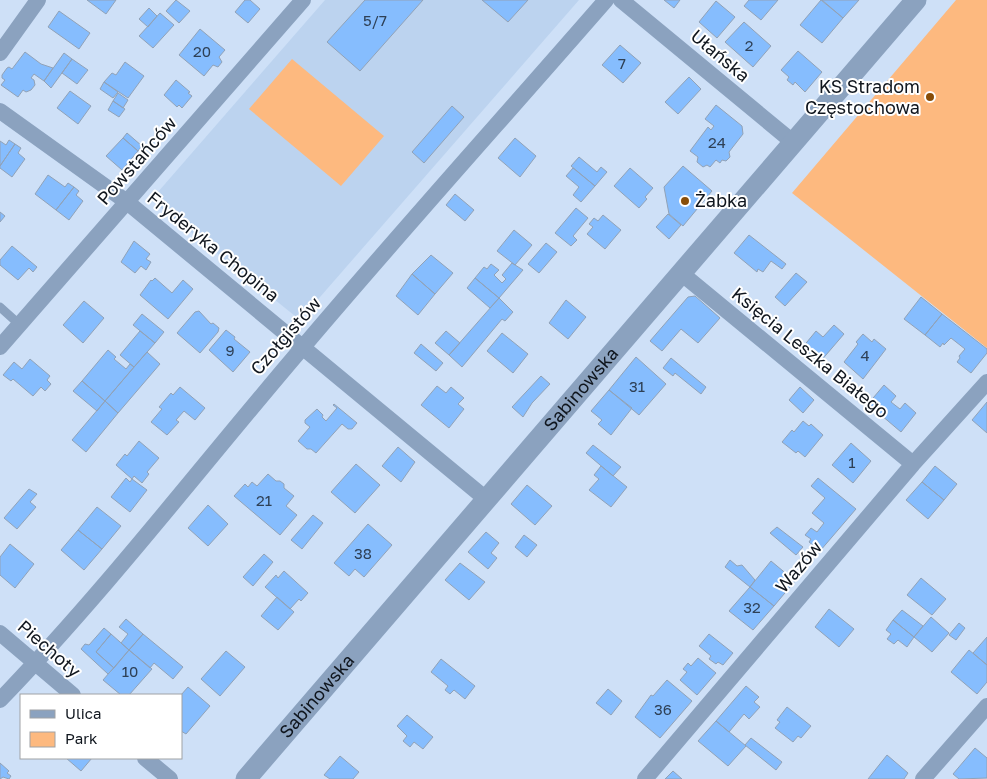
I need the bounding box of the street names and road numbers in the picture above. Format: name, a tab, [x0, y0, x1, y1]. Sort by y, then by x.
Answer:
street label: Ułańska	[687, 24, 755, 86]
street label: Powstańców	[92, 111, 181, 209]
street label: Fryderyka Chopina	[143, 186, 284, 306]
street label: Księcia Leszka Białego	[728, 282, 894, 422]
street label: Czołgistów	[245, 292, 325, 379]
street label: Sabinowska	[538, 342, 623, 435]
street label: Wazów	[770, 536, 827, 597]
street label: Piechoty	[14, 615, 86, 682]
street label: Sabinowska	[274, 649, 358, 742]

